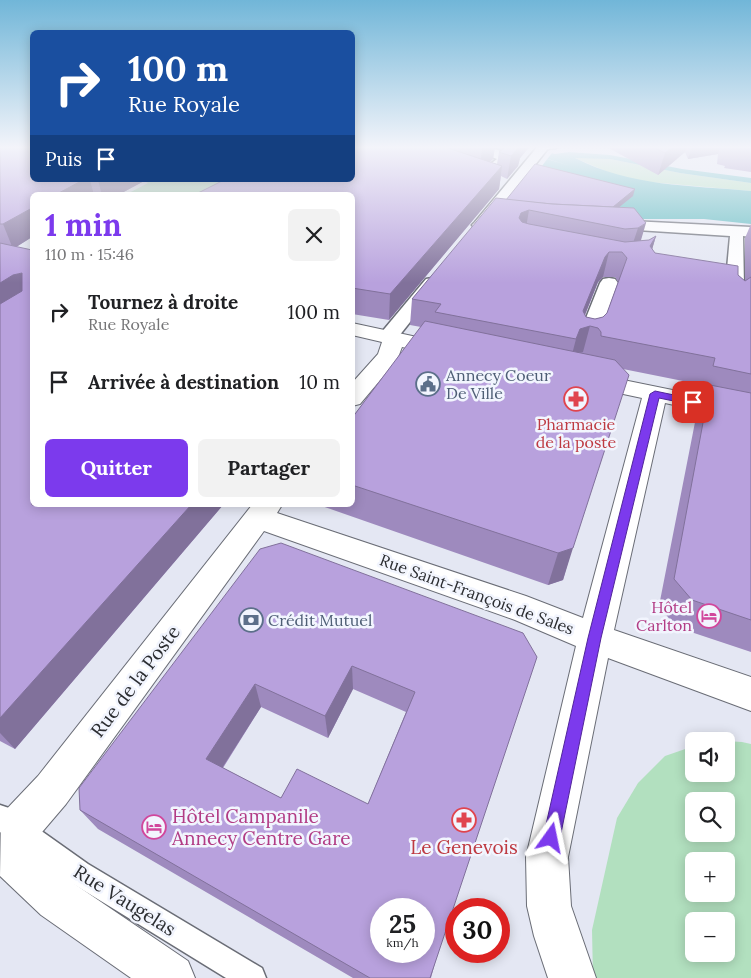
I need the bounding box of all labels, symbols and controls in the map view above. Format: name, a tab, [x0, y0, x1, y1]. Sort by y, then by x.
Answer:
text: 100 m	[128, 46, 228, 91]
icon: right	[45, 50, 110, 115]
text: Rue Royale	[128, 90, 240, 118]
icon: arrive	[92, 145, 120, 173]
text: Puis	[45, 147, 82, 171]
text: 1 min	[45, 206, 122, 244]
button: close	[288, 209, 340, 261]
text: 110 m · 15:46	[45, 244, 134, 264]
text: Tournez à droite	[88, 290, 238, 314]
icon: right	[45, 298, 73, 326]
text: 100 m	[288, 300, 340, 324]
text: Rue Royale	[88, 314, 169, 334]
place label: Annecy Coeur De Ville	[445, 365, 551, 403]
icon: arrive	[45, 368, 73, 396]
text: Arrivée à destination	[88, 370, 279, 394]
text: 10 m	[299, 370, 340, 394]
public building icon: Annecy Coeur De Ville	[415, 371, 441, 397]
pin	[672, 381, 714, 423]
pharmacy icon: Pharmacie de la poste	[563, 386, 589, 412]
icon: arrive	[679, 388, 707, 416]
place label: Pharmacie de la poste	[536, 414, 617, 452]
button: Quitter	[45, 439, 188, 497]
button: Partager	[198, 439, 340, 497]
street label: Rue Saint-François de Sales	[377, 550, 577, 638]
place label: Hôtel Carlton	[636, 597, 692, 635]
hotel icon: Hôtel Carlton	[696, 603, 722, 629]
bank icon: Crédit Mutuel	[238, 607, 264, 633]
place label: Crédit Mutuel	[268, 610, 372, 630]
street label: Rue de la Poste	[85, 620, 185, 742]
map controls	[685, 732, 735, 962]
button: sound	[685, 732, 735, 782]
button: search	[685, 792, 735, 842]
place label: Hôtel Campanile Annecy Centre Gare	[171, 804, 351, 850]
pharmacy icon: Le Genevois	[451, 807, 477, 833]
position arrow	[524, 811, 576, 863]
hotel icon: Hôtel Campanile Annecy Centre Gare	[141, 814, 167, 840]
place label: Le Genevois	[410, 835, 518, 859]
button: +	[685, 852, 735, 902]
street label: Rue Vaugelas	[69, 859, 181, 941]
speed limit sign: 30	[445, 898, 510, 963]
text: 25	[389, 908, 416, 940]
button: −	[685, 912, 735, 962]
text: km/h	[386, 935, 419, 950]

